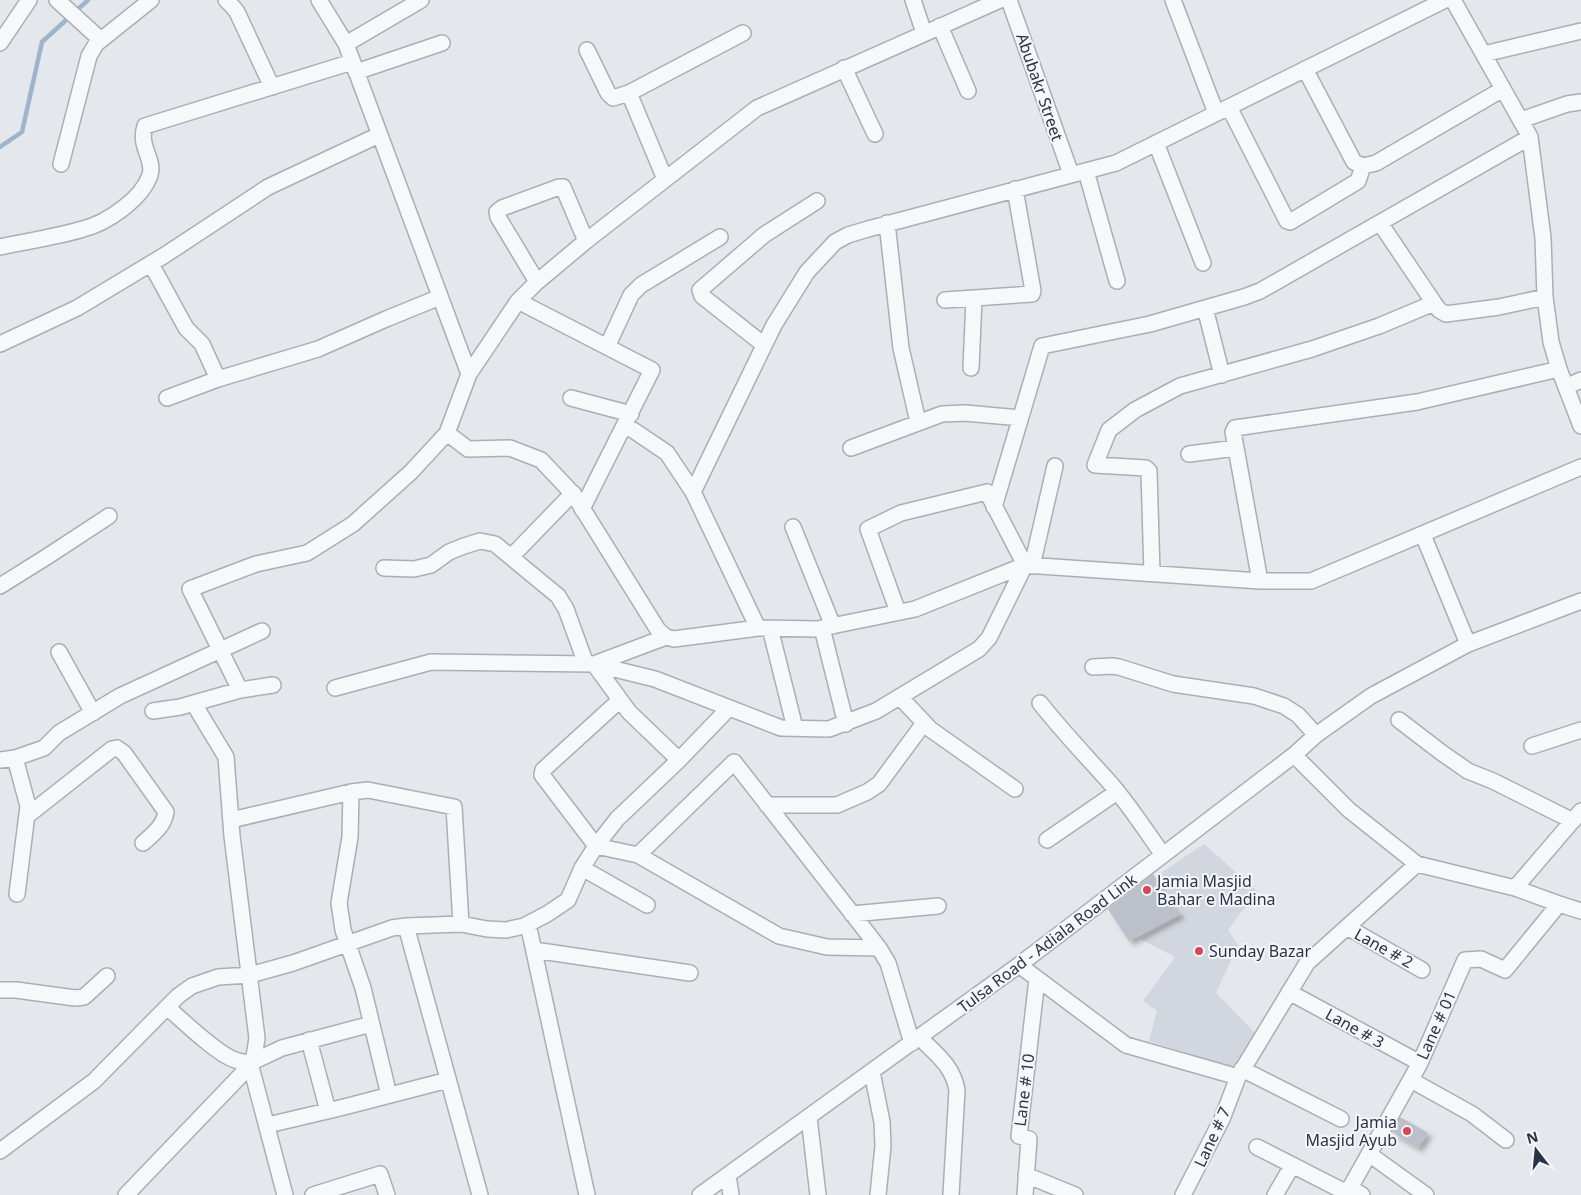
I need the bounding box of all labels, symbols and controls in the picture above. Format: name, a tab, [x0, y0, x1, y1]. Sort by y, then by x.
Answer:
street label: Abubakr Street	[1011, 30, 1069, 144]
street label: Tulsa Road - Adiala Road Link	[953, 868, 1141, 1018]
place label: Jamia Masjid Bahar e Madina	[1155, 870, 1276, 910]
marker: Jamia Masjid Bahar e Madina	[1141, 884, 1153, 896]
street label: Lane # 2	[1351, 923, 1417, 973]
place label: Sunday Bazar	[1209, 940, 1312, 962]
marker: Sunday Bazar	[1193, 945, 1205, 957]
street label: Lane # 01	[1411, 987, 1461, 1063]
street label: Lane # 3	[1322, 1003, 1388, 1053]
street label: Lane # 10	[1009, 1052, 1039, 1128]
street label: Lane # 7	[1188, 1103, 1236, 1171]
place label: Jamia Masjid Ayub	[1305, 1111, 1397, 1151]
marker: Jamia Masjid Ayub	[1401, 1125, 1413, 1137]
north arrow	[1511, 1125, 1561, 1175]
text: N	[1524, 1126, 1540, 1148]

